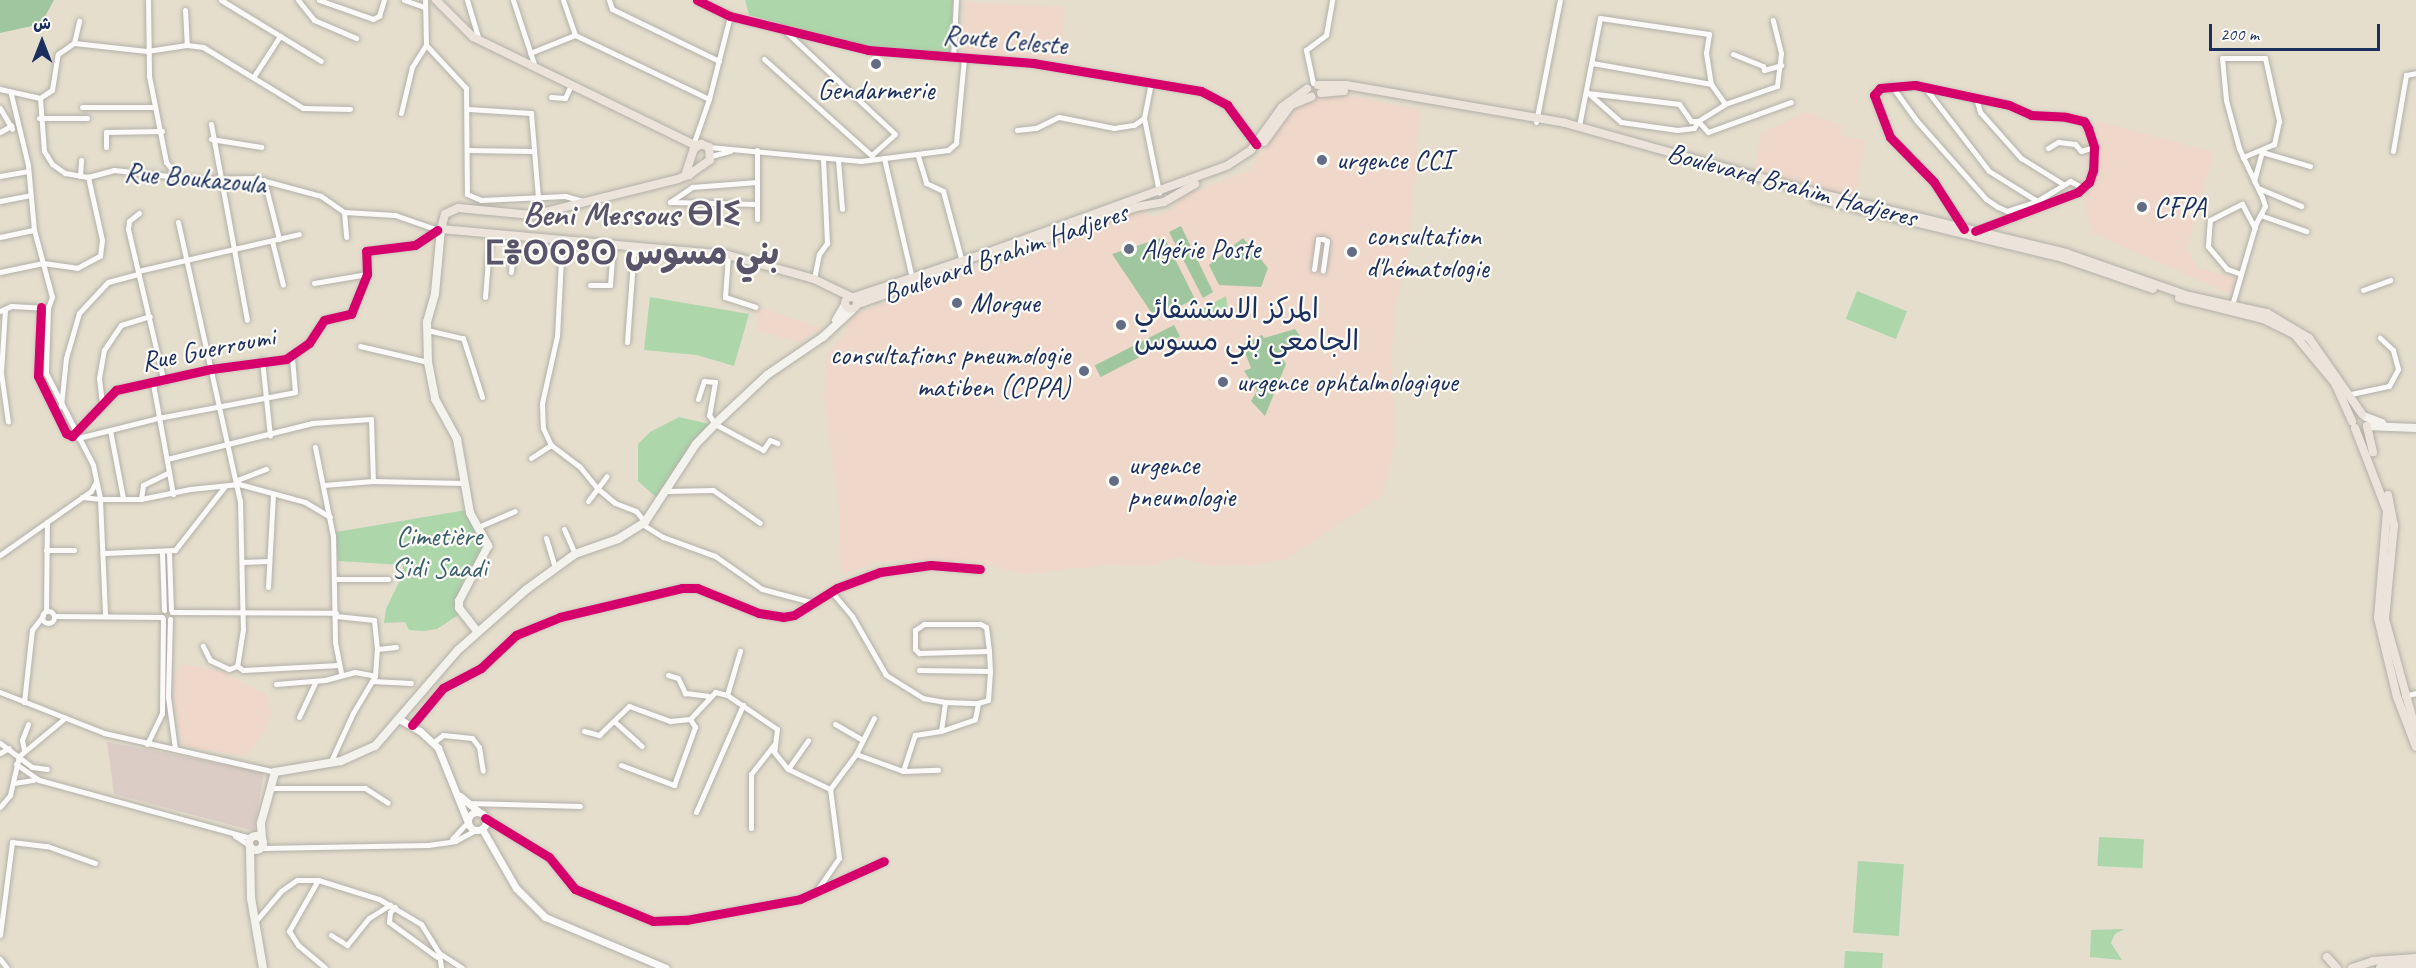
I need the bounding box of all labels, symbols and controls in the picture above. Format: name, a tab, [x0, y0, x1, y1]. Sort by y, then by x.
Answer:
north arrow	[12, 12, 72, 72]
scale bar	[2212, 12, 2383, 50]
text: ش	[33, 14, 51, 34]
street label: Route Celeste	[942, 18, 1068, 62]
text: 200 m	[2220, 23, 2259, 45]
marker: Gendarmerie	[869, 57, 883, 71]
place label: Gendarmerie	[818, 73, 934, 107]
street label: Boulevard Brahim Hadjeres	[1663, 135, 1921, 235]
place label: urgence CCI	[1336, 143, 1452, 177]
marker: urgence CCI	[1313, 151, 1331, 169]
street label: Rue Boukazoula	[123, 155, 267, 201]
place label: CFPA	[2154, 190, 2206, 224]
district label: Beni Messous ⴱⵏⵉ ⵎⴻⵙⵙⵓⵙ بني مسوس	[485, 193, 779, 272]
street label: Boulevard Brahim Hadjeres	[878, 195, 1132, 311]
marker: CFPA	[2135, 200, 2149, 214]
place label: consultation d'hématologie	[1366, 219, 1489, 285]
place label: Algérie Poste	[1141, 232, 1260, 266]
marker: Algérie Poste	[1122, 242, 1136, 256]
marker: consultation d'hématologie	[1343, 243, 1361, 261]
place label: Morgue	[970, 286, 1040, 320]
place label: المركز الاستشفائي الجامعي بني مسوس	[1134, 292, 1359, 358]
marker: Morgue	[948, 294, 966, 312]
marker: المركز الاستشفائي الجامعي بني مسوس	[1112, 316, 1130, 334]
street label: Rue Guerroumi	[139, 320, 277, 378]
place label: consultations pneumologie matiben (CPPA)	[832, 338, 1070, 404]
marker: consultations pneumologie matiben (CPPA)	[1075, 362, 1093, 380]
place label: urgence ophtalmologique	[1236, 365, 1459, 399]
marker: urgence ophtalmologique	[1214, 373, 1232, 391]
place label: urgence pneumologie	[1128, 448, 1235, 514]
marker: urgence pneumologie	[1105, 472, 1123, 490]
park label: Cimetière Sidi Saadi	[391, 519, 487, 585]

